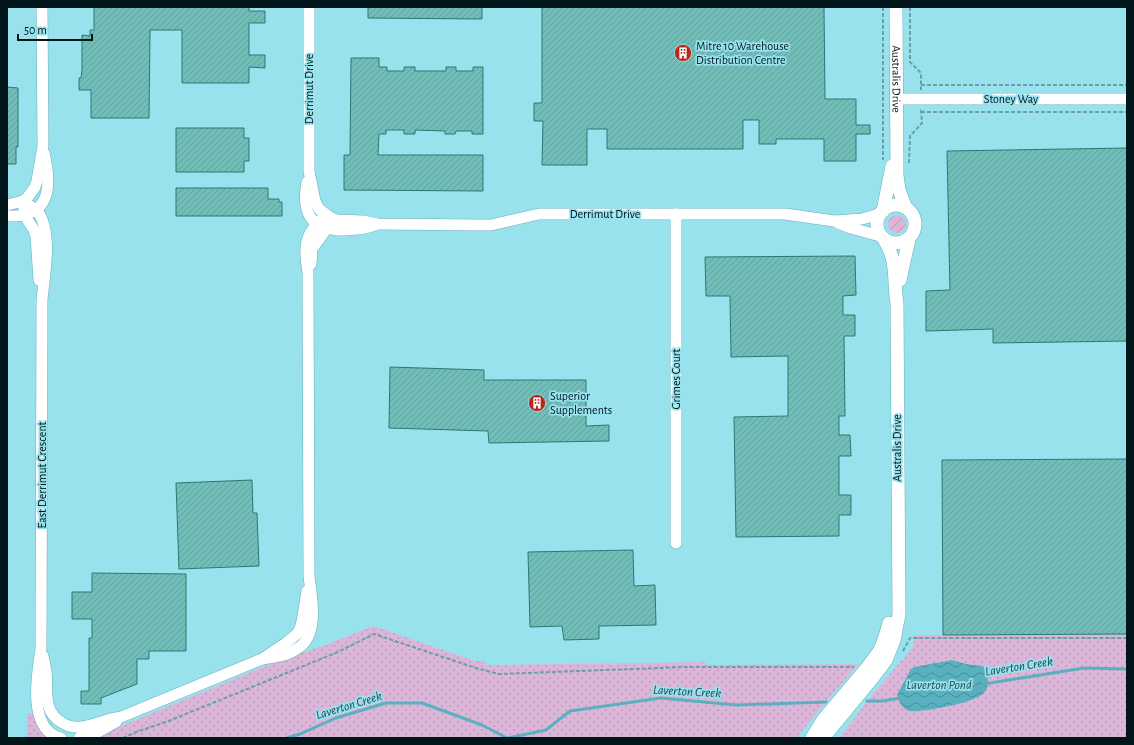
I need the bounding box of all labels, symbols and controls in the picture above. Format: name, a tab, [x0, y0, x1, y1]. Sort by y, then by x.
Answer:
scale bar	[18, 16, 92, 42]
text: 50 m	[24, 24, 47, 36]
place label: Mitre 10 Warehouse Distribution Centre	[696, 40, 789, 66]
building icon: Mitre 10 Warehouse Distribution Centre	[673, 43, 693, 63]
street label: Australis Drive	[890, 45, 903, 113]
street label: Derrimut Drive	[303, 54, 315, 124]
street label: Stoney Way	[984, 93, 1038, 106]
street label: Derrimut Drive	[570, 208, 640, 220]
street label: Grimes Court	[670, 348, 682, 409]
place label: Superior Supplements	[550, 390, 612, 416]
building icon: Superior Supplements	[527, 393, 547, 413]
street label: Australis Drive	[891, 414, 903, 482]
street label: East Derrimut Crescent	[36, 421, 48, 528]
water label: Laverton Creek	[984, 655, 1054, 679]
water label: Laverton Pond	[906, 679, 972, 692]
water label: Laverton Creek	[652, 684, 722, 700]
water label: Laverton Creek	[314, 690, 384, 722]

